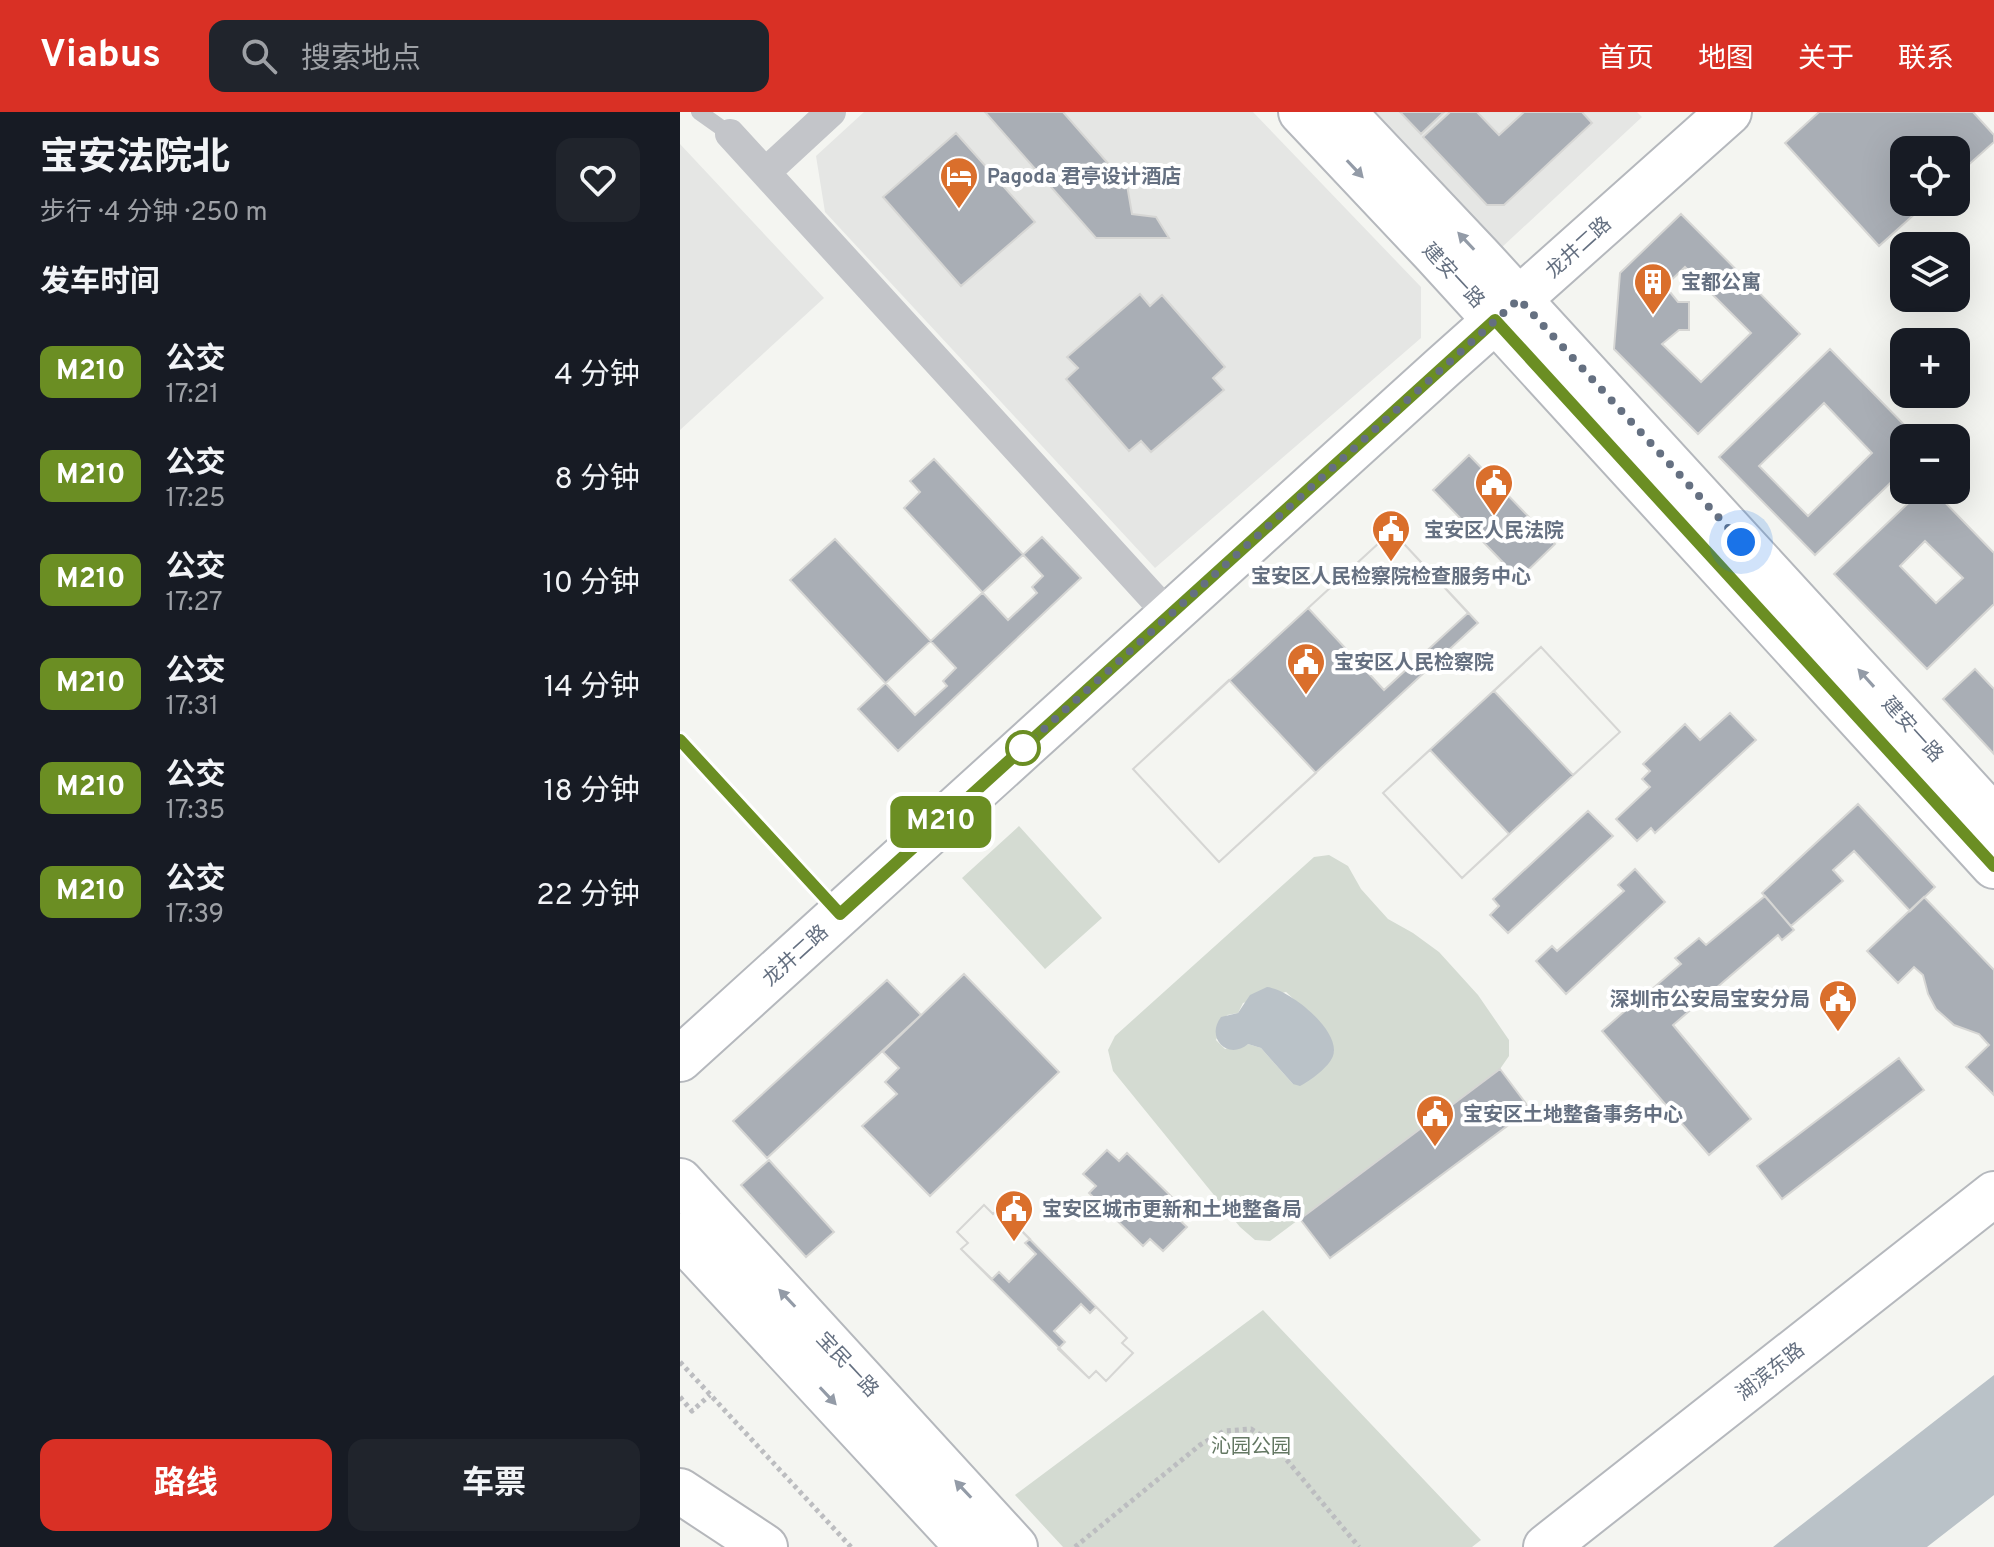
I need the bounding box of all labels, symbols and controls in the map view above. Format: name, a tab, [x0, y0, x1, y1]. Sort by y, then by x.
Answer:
search box	[209, 20, 769, 92]
text: Viabus	[40, 32, 161, 81]
icon: search	[237, 34, 281, 78]
text: 搜索地点	[301, 42, 421, 79]
text: 首页	[1598, 42, 1654, 78]
text: 地图	[1698, 42, 1754, 78]
text: 关于	[1798, 42, 1854, 78]
text: 联系	[1898, 42, 1954, 78]
text: 宝安法院北	[40, 135, 230, 184]
map controls	[1890, 136, 1970, 504]
button: locate	[1890, 136, 1970, 216]
button: heart	[556, 138, 640, 222]
hotel icon: Pagoda 君亭设计酒店	[938, 155, 980, 210]
one-way arrow	[1345, 159, 1363, 178]
place label: Pagoda 君亭设计酒店	[987, 165, 1181, 191]
text: 步行 · 4 分钟 · 250 m	[40, 197, 268, 230]
street label: 龙井二路	[1541, 212, 1618, 285]
one-way arrow	[1457, 232, 1475, 251]
button: layers	[1890, 232, 1970, 312]
street label: 建安一路	[1416, 238, 1489, 314]
building icon: 宝都公寓	[1632, 261, 1674, 316]
text: 发车时间	[40, 265, 160, 302]
place label: 宝都公寓	[1681, 271, 1761, 297]
button: +	[1890, 328, 1970, 408]
text: 公交	[165, 342, 225, 379]
text: M210	[56, 354, 125, 390]
text: 4 分钟	[554, 358, 640, 395]
text: 17:21	[165, 379, 219, 412]
button: −	[1890, 424, 1970, 504]
text: 公交	[165, 446, 225, 483]
text: M210	[56, 458, 125, 494]
text: 8 分钟	[555, 462, 640, 499]
public building icon: 宝安区人民法院	[1473, 462, 1515, 517]
text: 17:25	[165, 483, 225, 516]
public building icon: 宝安区人民检察院检查服务中心	[1370, 508, 1412, 563]
place label: 宝安区人民法院	[1424, 519, 1564, 545]
your location	[1721, 522, 1761, 562]
text: 公交	[165, 550, 225, 587]
text: M210	[56, 562, 125, 598]
place label: 宝安区人民检察院检查服务中心	[1251, 565, 1531, 591]
text: 10 分钟	[542, 566, 640, 603]
text: 17:27	[165, 587, 223, 620]
public building icon: 宝安区人民检察院	[1285, 641, 1327, 696]
place label: 宝安区人民检察院	[1334, 651, 1494, 677]
text: 公交	[165, 654, 225, 691]
text: M210	[56, 666, 125, 702]
one-way arrow	[1857, 669, 1875, 688]
text: 14 分钟	[544, 670, 640, 707]
text: 17:31	[165, 691, 219, 724]
street label: 建安一路	[1875, 692, 1948, 769]
unlabelled marker	[1006, 731, 1040, 765]
text: 公交	[165, 758, 225, 795]
text: M210	[56, 770, 125, 806]
text: 18 分钟	[543, 774, 640, 811]
text: 17:35	[165, 795, 225, 828]
line badge: M210	[885, 796, 997, 848]
text: M210	[906, 804, 976, 840]
text: 公交	[165, 862, 225, 899]
text: M210	[56, 874, 125, 910]
text: 22 分钟	[536, 878, 640, 915]
text: 17:39	[165, 899, 224, 932]
street label: 龙井二路	[758, 920, 835, 993]
public building icon: 深圳市公安局宝安分局	[1817, 978, 1859, 1033]
place label: 深圳市公安局宝安分局	[1610, 988, 1810, 1014]
public building icon: 宝安区土地整备事务中心	[1414, 1093, 1456, 1148]
place label: 宝安区土地整备事务中心	[1463, 1103, 1683, 1129]
public building icon: 宝安区城市更新和土地整备局	[993, 1188, 1035, 1243]
place label: 宝安区城市更新和土地整备局	[1042, 1198, 1302, 1224]
one-way arrow	[778, 1288, 796, 1307]
street label: 宝民一路	[810, 1327, 883, 1403]
street label: 湖滨东路	[1732, 1338, 1811, 1407]
one-way arrow	[818, 1386, 836, 1405]
park label: 沁园公园	[1211, 1435, 1291, 1461]
button: 路线	[40, 1439, 332, 1531]
button: 车票	[348, 1439, 640, 1531]
one-way arrow	[954, 1480, 972, 1499]

